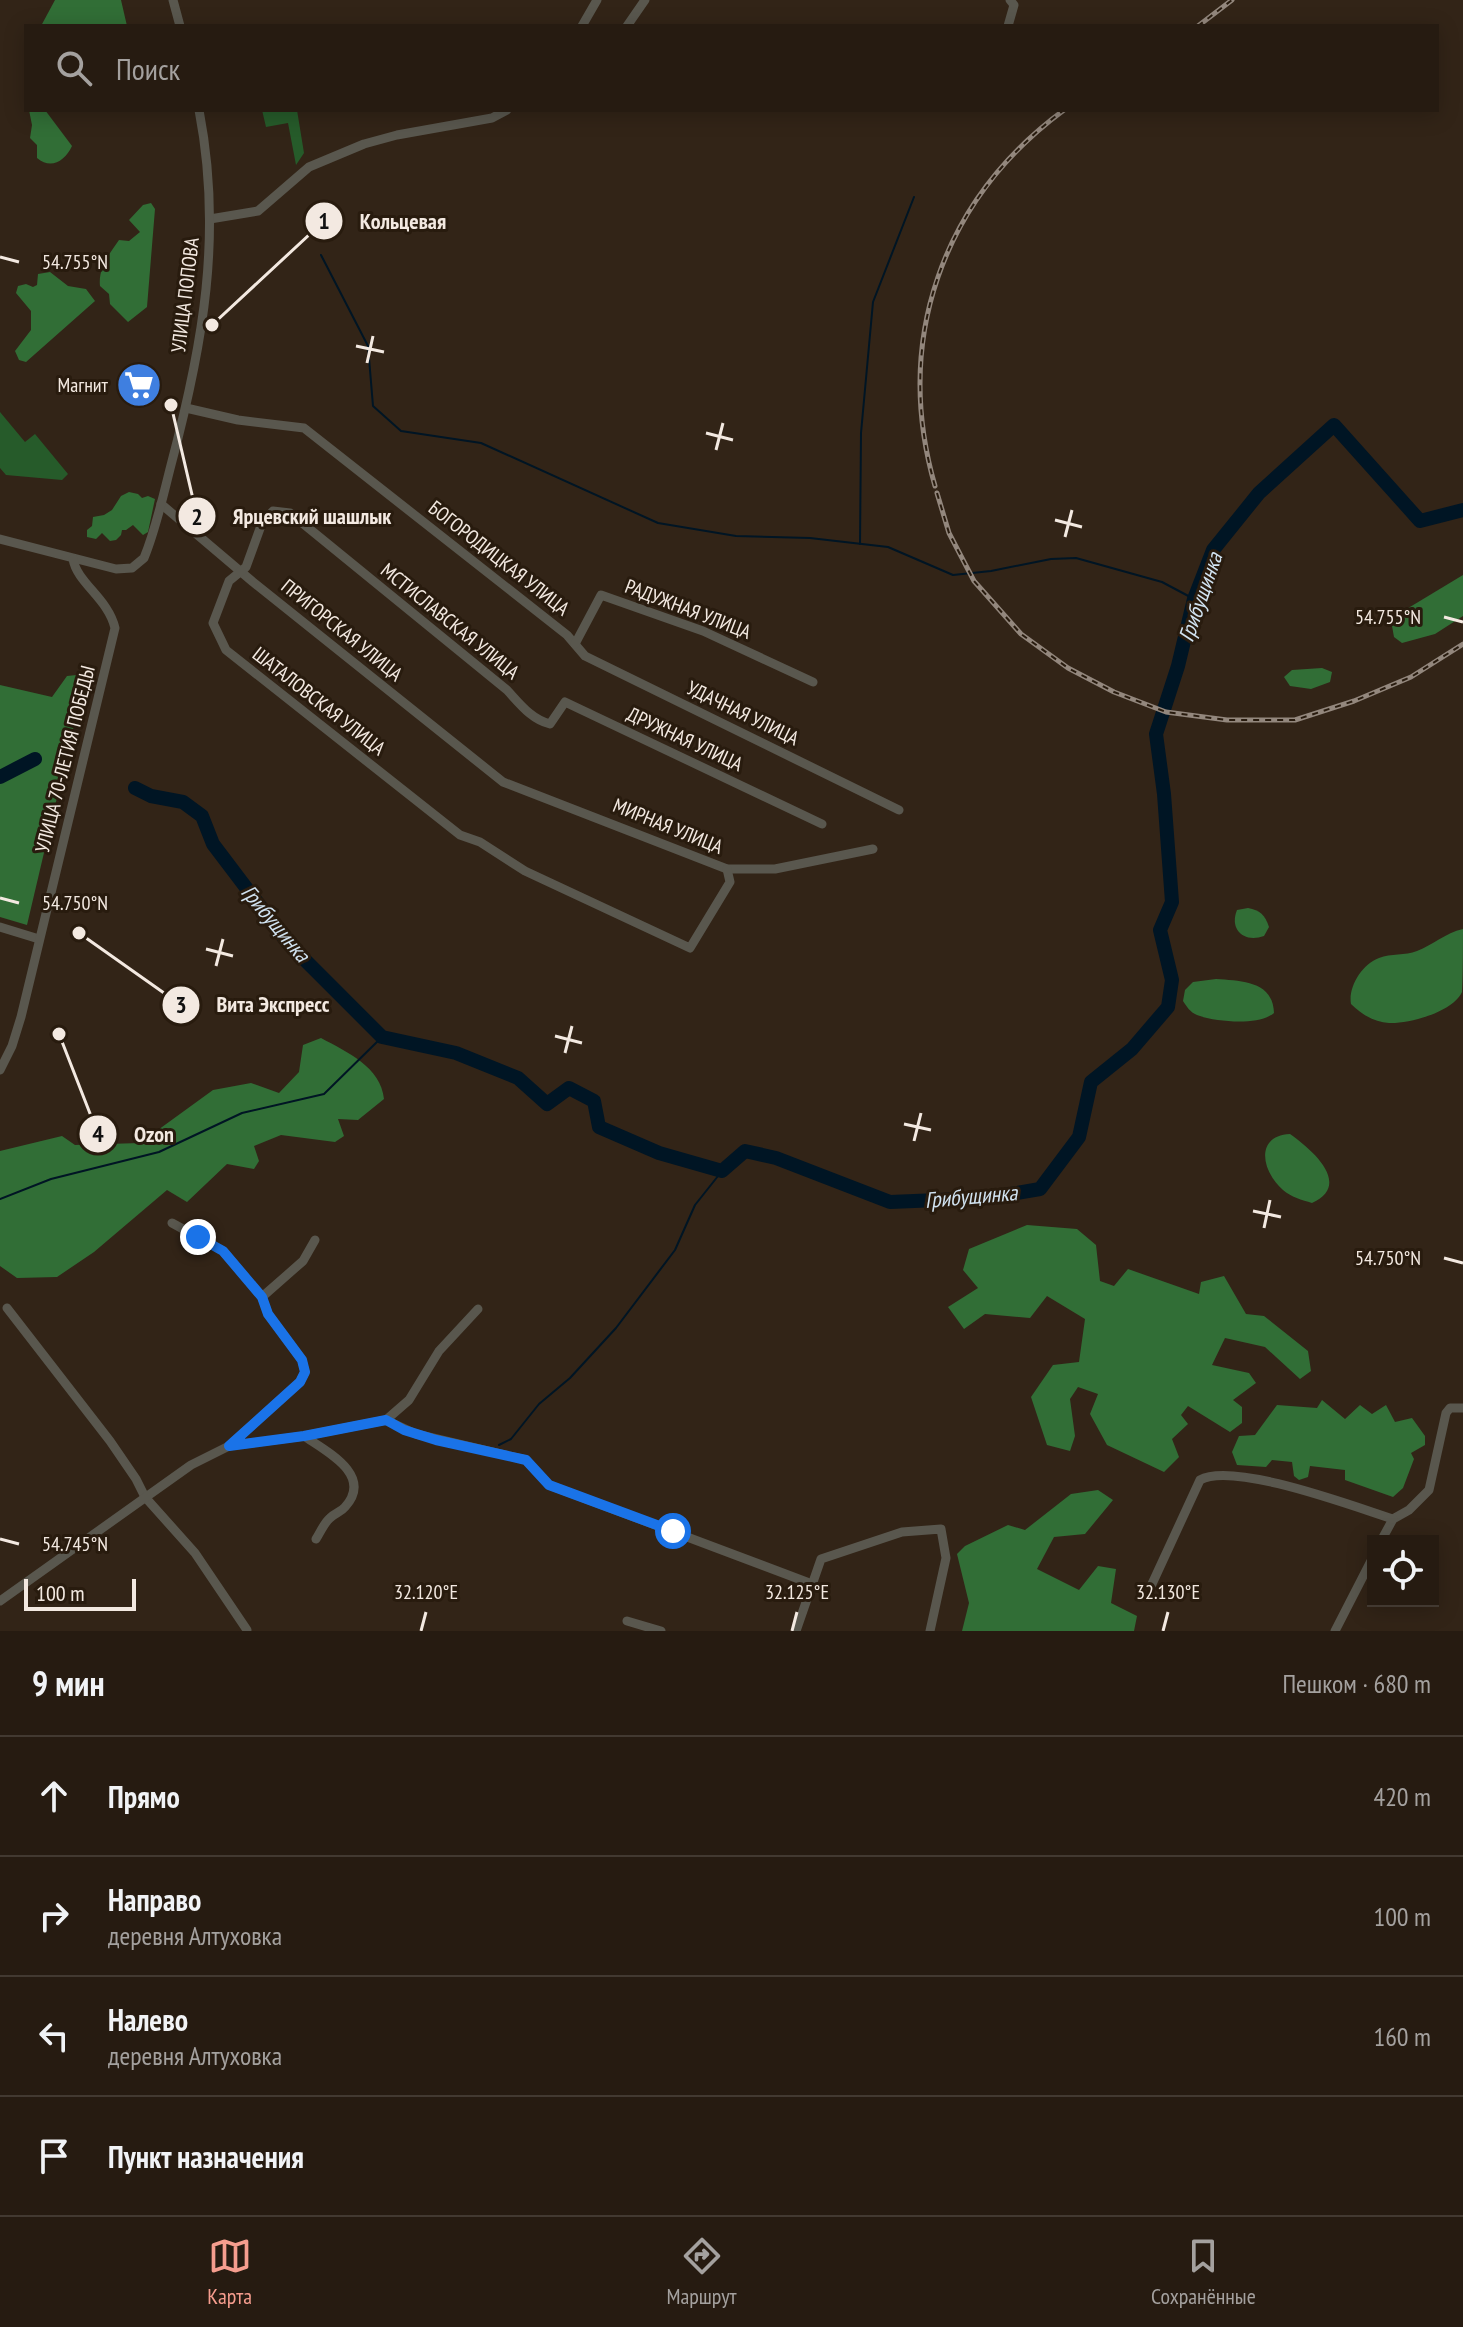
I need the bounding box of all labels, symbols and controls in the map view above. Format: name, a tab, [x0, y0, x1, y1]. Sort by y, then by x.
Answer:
search box	[24, 24, 1439, 112]
icon: search	[52, 46, 96, 90]
text: Поиск	[116, 49, 180, 88]
callout: Кольцевая	[304, 198, 462, 244]
text: 1	[318, 205, 330, 236]
text: Кольцевая	[360, 207, 446, 235]
street label: УЛИЦА ПОПОВА	[165, 235, 205, 354]
text: 54.755°N	[42, 249, 108, 275]
supermarket icon: Магнит	[115, 361, 163, 409]
place label: Магнит	[57, 372, 109, 398]
callout: Ярцевский шашлык	[177, 493, 408, 539]
street label: БОГОРОДИЦКАЯ УЛИЦА	[423, 495, 575, 622]
text: 2	[191, 501, 203, 532]
text: Ярцевский шашлык	[233, 502, 392, 530]
water label: Грибущинка	[1172, 548, 1229, 645]
street label: МСТИСЛАВСКАЯ УЛИЦА	[375, 557, 525, 685]
street label: ПРИГОРСКАЯ УЛИЦА	[276, 573, 408, 687]
street label: РАДУЖНАЯ УЛИЦА	[621, 573, 755, 645]
text: 54.755°N	[1355, 604, 1421, 630]
street label: ШАТАЛОВСКАЯ УЛИЦА	[247, 641, 391, 761]
street label: УЛИЦА 70-ЛЕТИЯ ПОБЕДЫ	[29, 663, 101, 855]
street label: УДАЧНАЯ УЛИЦА	[683, 675, 804, 752]
street label: ДРУЖНАЯ УЛИЦА	[623, 701, 748, 777]
street label: МИРНАЯ УЛИЦА	[609, 792, 727, 860]
water label: Грибущинка	[236, 879, 317, 968]
text: 54.750°N	[42, 890, 108, 916]
callout: Вита Экспресс	[161, 982, 345, 1028]
text: 3	[175, 989, 187, 1020]
text: Вита Экспресс	[217, 990, 330, 1018]
callout: Ozon	[78, 1111, 190, 1157]
text: 4	[92, 1118, 104, 1149]
text: Ozon	[134, 1120, 174, 1148]
water label: Грибущинка	[924, 1178, 1020, 1214]
route end	[180, 1219, 216, 1255]
text: 54.750°N	[1355, 1245, 1421, 1271]
route start	[655, 1513, 691, 1549]
text: 54.745°N	[42, 1531, 108, 1557]
map controls	[1367, 1535, 1439, 1607]
button: locate	[1367, 1535, 1439, 1607]
scale bar	[24, 1575, 136, 1611]
text: 100 m	[36, 1579, 85, 1607]
text: 32.120°E	[394, 1579, 458, 1605]
text: 32.125°E	[765, 1579, 829, 1605]
text: 32.130°E	[1136, 1579, 1200, 1605]
text: 9 мин	[32, 1661, 105, 1705]
text: Пешком · 680 m	[1282, 1667, 1431, 1700]
icon: ahead	[32, 1774, 76, 1818]
text: Прямо	[108, 1777, 180, 1816]
text: 420 m	[1373, 1780, 1431, 1813]
text: Направо	[108, 1880, 201, 1919]
icon: right	[32, 1894, 76, 1938]
text: 100 m	[1373, 1900, 1431, 1933]
text: деревня Алтуховка	[108, 1919, 282, 1952]
text: Налево	[108, 2000, 188, 2039]
icon: left	[32, 2014, 76, 2058]
text: 160 m	[1373, 2020, 1431, 2053]
text: деревня Алтуховка	[108, 2039, 282, 2072]
icon: arrive	[32, 2134, 76, 2178]
text: Пункт назначения	[108, 2137, 304, 2176]
tab: Карта	[207, 2234, 252, 2310]
tab: Маршрут	[666, 2234, 737, 2310]
tab: Сохранённые	[1151, 2234, 1256, 2310]

